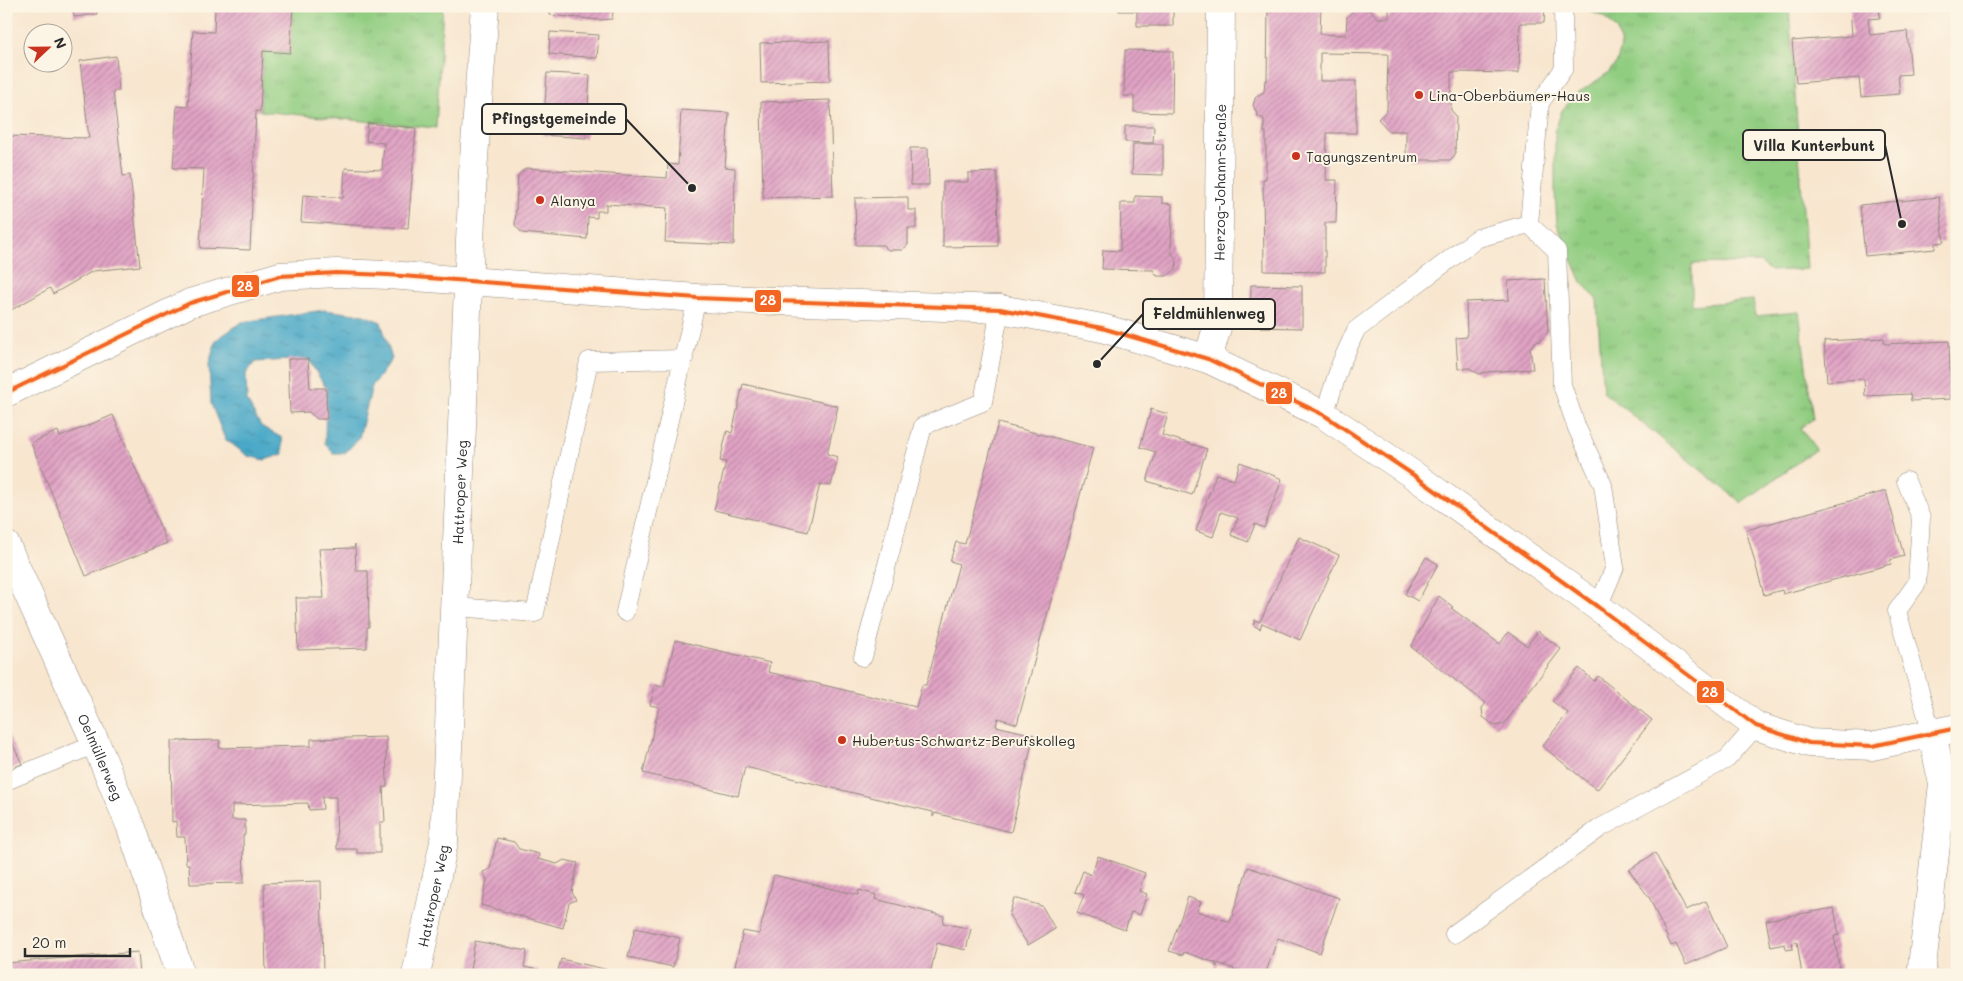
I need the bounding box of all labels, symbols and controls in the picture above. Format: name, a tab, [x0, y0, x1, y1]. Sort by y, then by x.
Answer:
north arrow	[22, 22, 72, 72]
text: N	[50, 34, 71, 51]
place label: Lina-Oberbäumer-Haus	[1429, 86, 1590, 105]
marker: Lina-Oberbäumer-Haus	[1413, 89, 1425, 101]
callout: Pfingstgemeinde	[482, 104, 626, 134]
street label: Herzog-Johann-Straße	[1209, 104, 1230, 261]
text: Pfingstgemeinde	[492, 108, 616, 128]
callout: Villa Kunterbunt	[1743, 130, 1885, 160]
text: Villa Kunterbunt	[1753, 135, 1875, 155]
place label: Tagungszentrum	[1306, 147, 1417, 166]
marker: Tagungszentrum	[1290, 150, 1302, 162]
place label: Alanya	[550, 191, 596, 210]
marker: Alanya	[534, 194, 546, 206]
line badge: 28	[231, 274, 260, 298]
text: 28	[237, 276, 254, 295]
line badge: 28	[754, 289, 782, 313]
text: 28	[760, 290, 777, 309]
callout: Feldmühlenweg	[1143, 299, 1275, 329]
text: Feldmühlenweg	[1153, 303, 1265, 323]
line badge: 28	[1265, 381, 1293, 405]
text: 28	[1271, 383, 1288, 402]
street label: Hattroper Weg	[447, 440, 471, 545]
line badge: 28	[1696, 680, 1725, 704]
text: 28	[1702, 682, 1719, 701]
street label: Oelmüllerweg	[74, 710, 128, 803]
place label: Hubertus-Schwartz-Berufskolleg	[852, 731, 1075, 750]
marker: Hubertus-Schwartz-Berufskolleg	[836, 734, 848, 746]
street label: Hattroper Weg	[413, 843, 453, 949]
scale bar	[25, 926, 130, 958]
text: 20 m	[32, 932, 66, 952]

